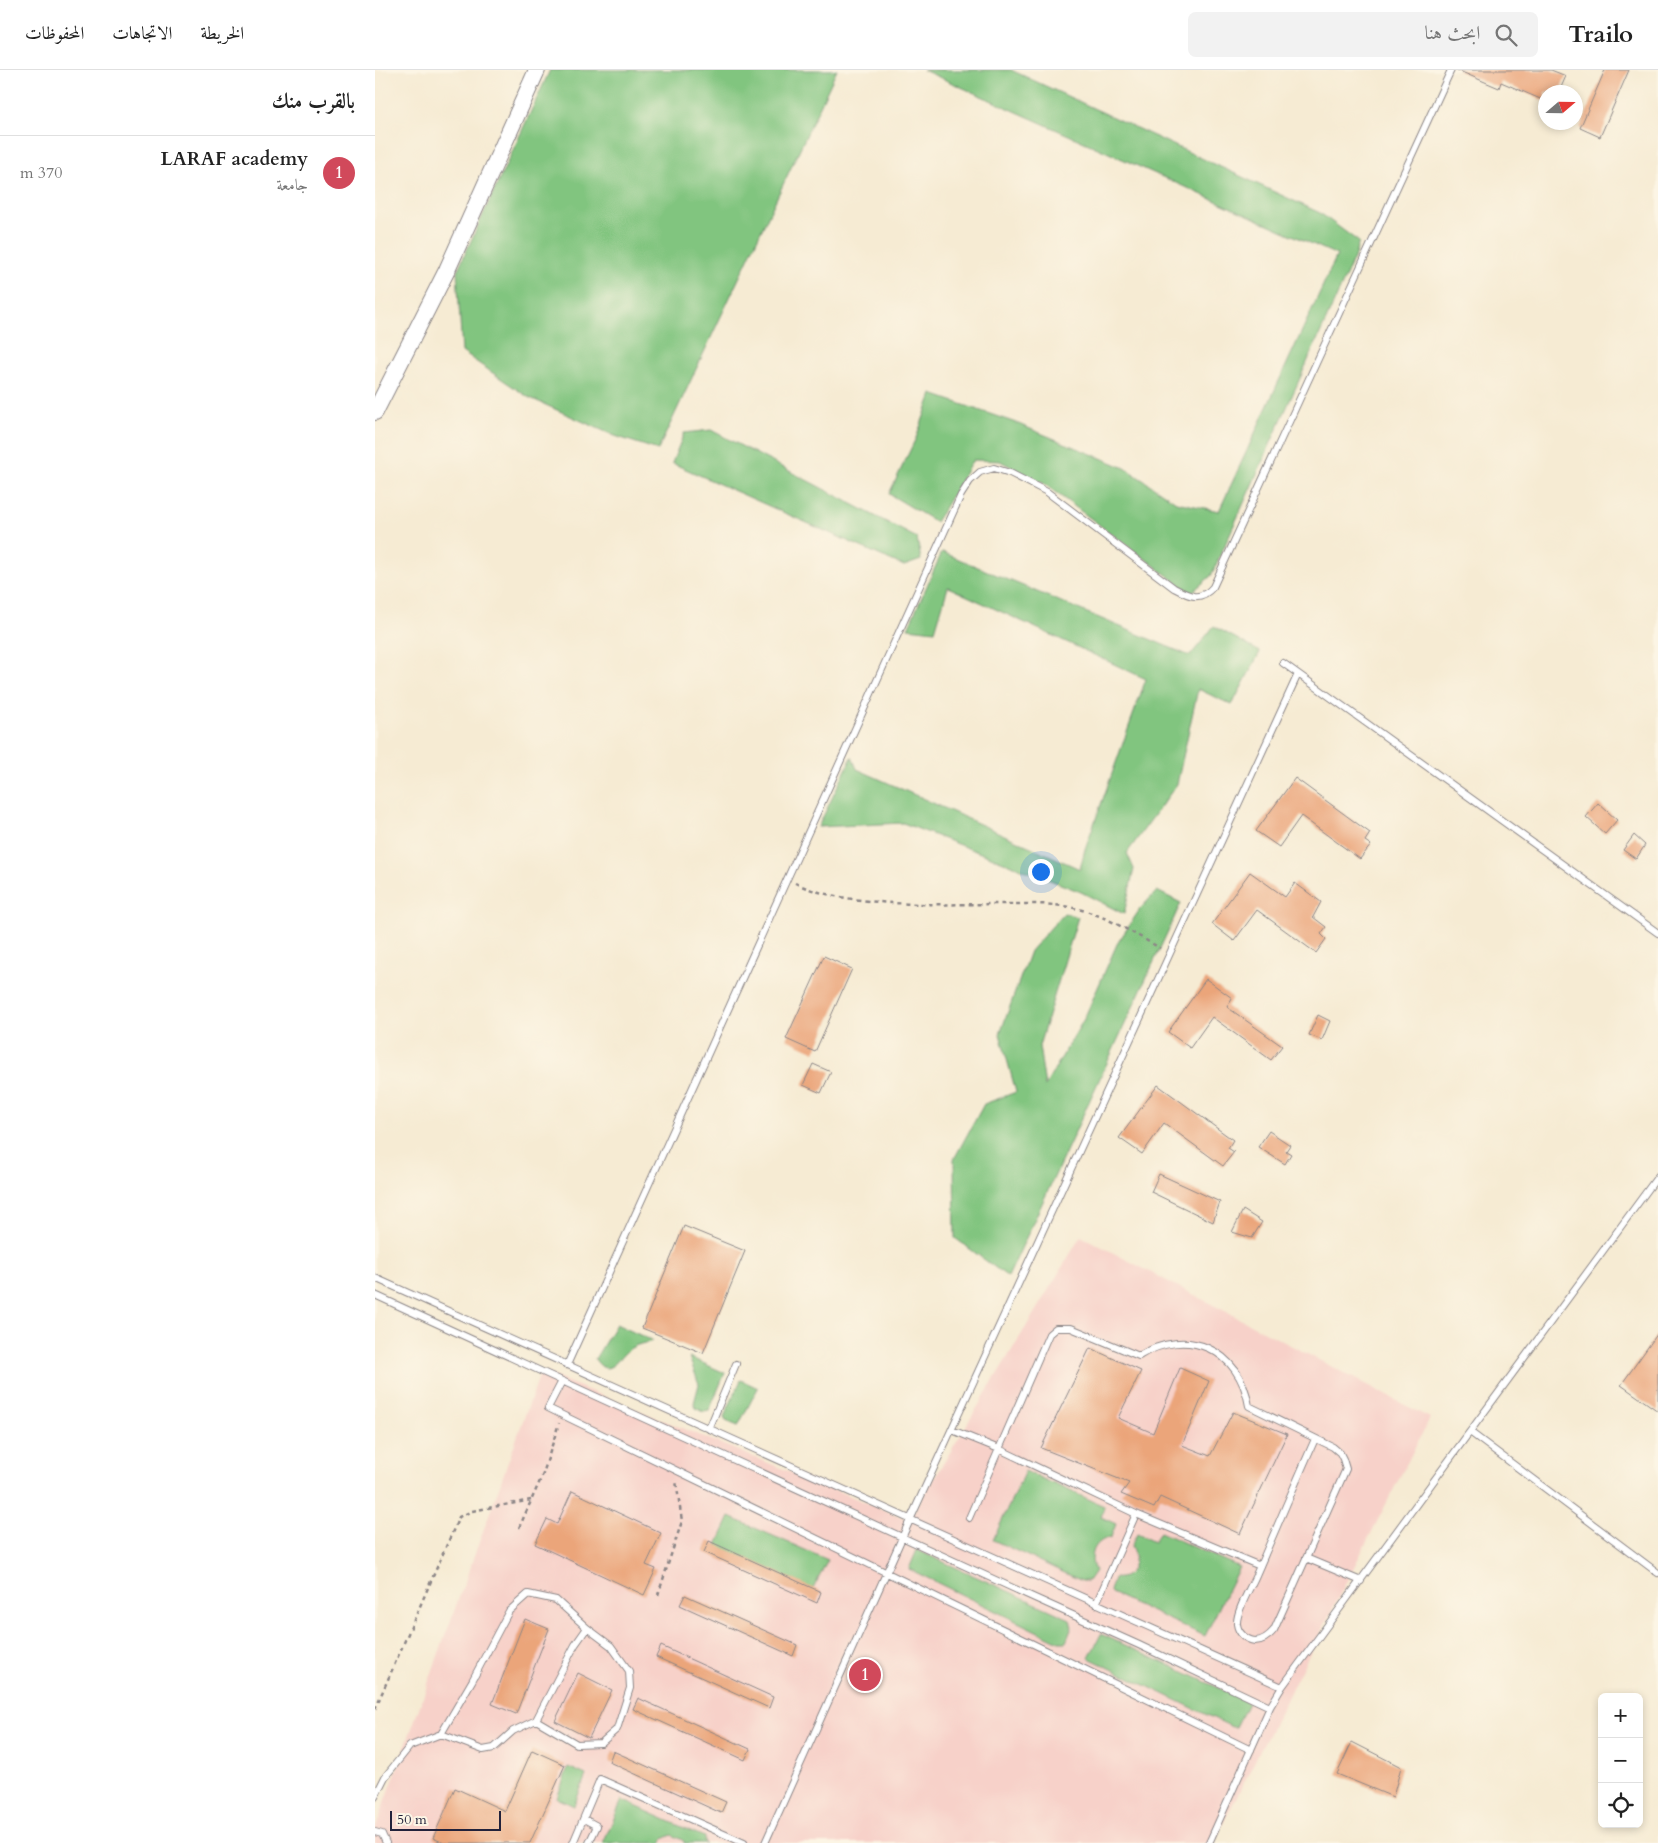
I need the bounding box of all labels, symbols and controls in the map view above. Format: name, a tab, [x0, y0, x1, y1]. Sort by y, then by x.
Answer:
search box	[1188, 12, 1538, 57]
text: Trailo	[1568, 18, 1633, 51]
text: ابحث هنا	[1425, 20, 1480, 46]
text: المحفوظات	[25, 21, 84, 46]
text: الاتجاهات	[112, 21, 172, 46]
text: الخريطة	[200, 21, 244, 46]
icon: search	[1492, 21, 1520, 49]
north arrow	[1538, 85, 1583, 130]
text: بالقرب منك	[272, 87, 355, 116]
text: LARAF academy	[160, 146, 308, 172]
text: 370 m	[20, 162, 62, 184]
text: 1	[335, 162, 343, 184]
text: جامعة	[276, 174, 308, 196]
your location	[1028, 859, 1054, 885]
pin: 1	[849, 1656, 881, 1694]
map controls	[1598, 1693, 1643, 1828]
button: +	[1598, 1693, 1643, 1738]
button: −	[1598, 1738, 1643, 1783]
button: locate	[1598, 1783, 1643, 1828]
scale bar	[390, 1808, 501, 1831]
text: 50 m	[397, 1810, 427, 1829]

